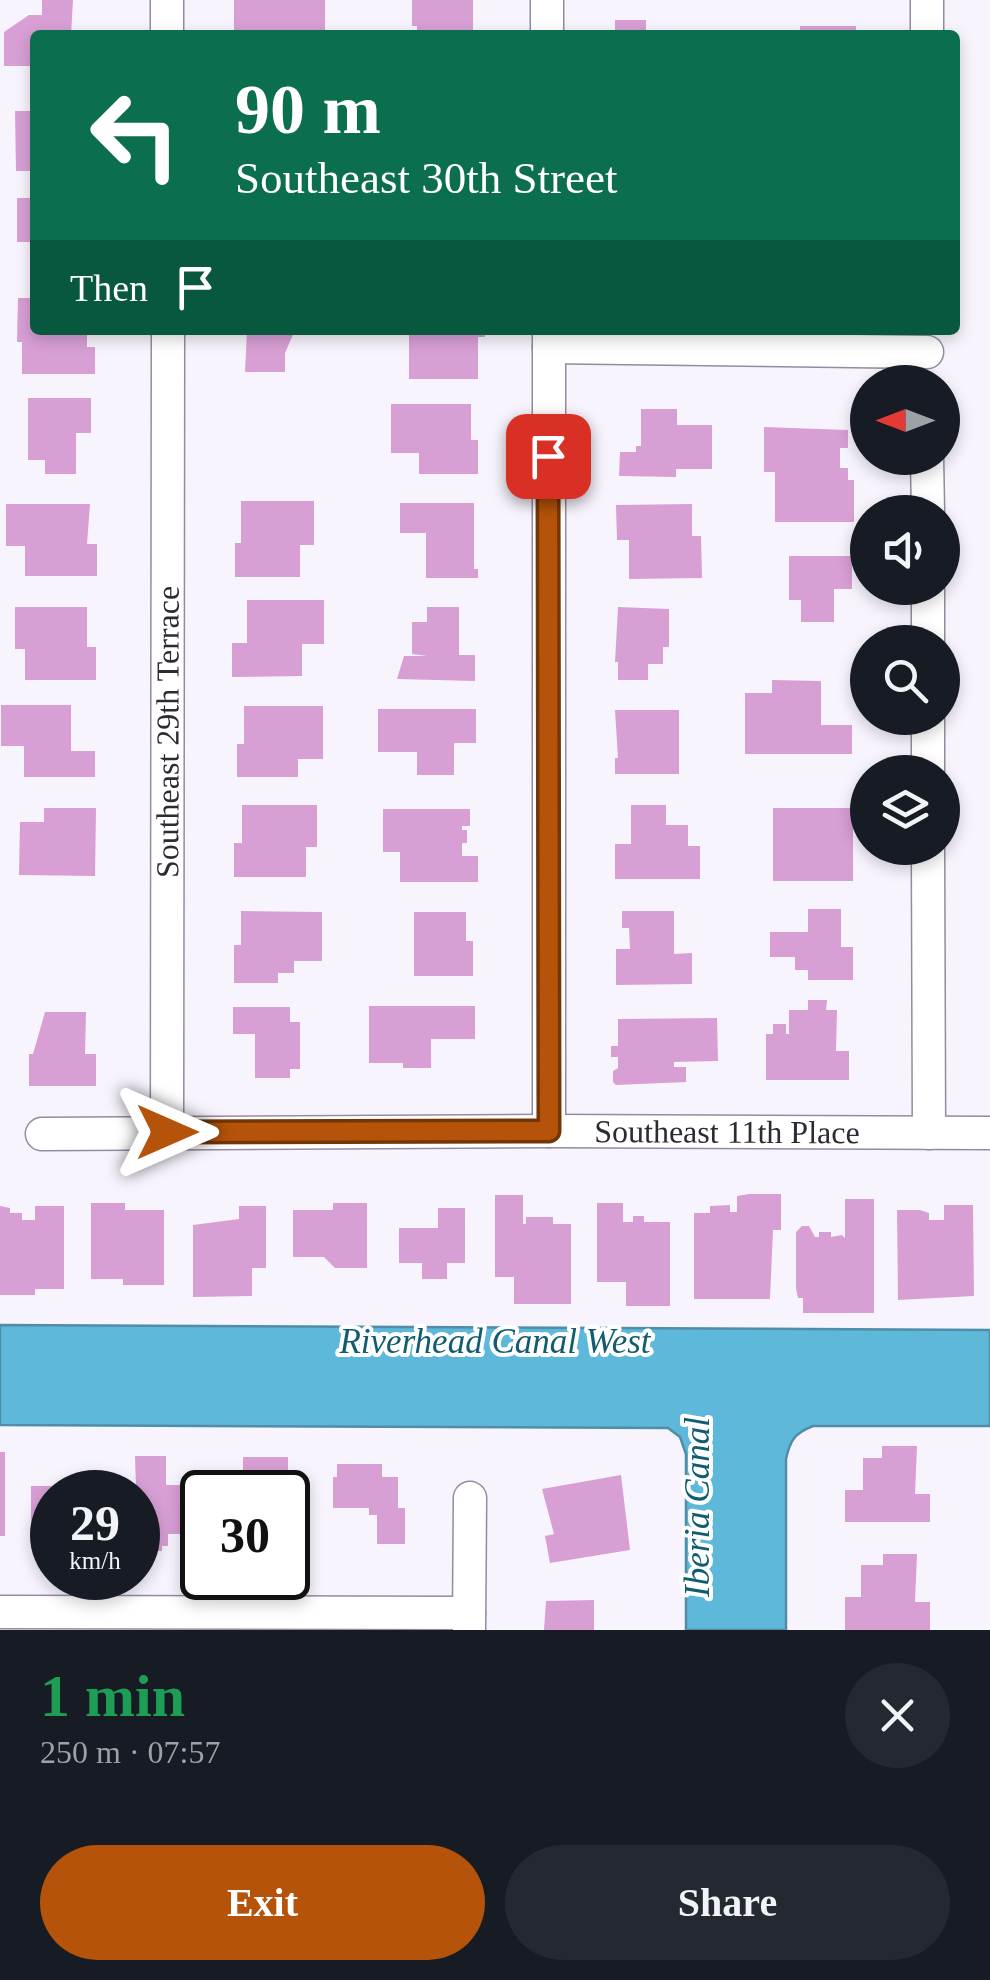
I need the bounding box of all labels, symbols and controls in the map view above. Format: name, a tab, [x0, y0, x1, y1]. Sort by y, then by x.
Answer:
icon: left	[70, 70, 200, 200]
text: 90 m	[235, 71, 381, 148]
text: Southeast 30th Street	[235, 153, 617, 203]
icon: arrive	[168, 260, 223, 315]
text: Then	[70, 267, 148, 309]
north arrow	[850, 365, 960, 475]
map controls	[850, 365, 960, 865]
pin	[506, 414, 591, 499]
icon: arrive	[521, 429, 576, 484]
button: sound	[850, 495, 960, 605]
street label: Southeast 29th Terrace	[149, 586, 186, 878]
button: search	[850, 625, 960, 735]
button: layers	[850, 755, 960, 865]
position arrow	[115, 1080, 219, 1184]
street label: Southeast 11th Place	[594, 1113, 860, 1150]
water label: Riverhead Canal West	[338, 1322, 652, 1361]
water label: Iberia Canal	[678, 1417, 717, 1598]
speed limit sign: 30	[180, 1470, 310, 1600]
text: 29	[70, 1495, 120, 1551]
text: km/h	[69, 1547, 121, 1574]
text: 1 min	[40, 1663, 185, 1729]
button: close	[845, 1663, 950, 1768]
text: 250 m · 07:57	[40, 1734, 220, 1770]
button: Exit	[40, 1845, 485, 1960]
button: Share	[505, 1845, 950, 1960]

